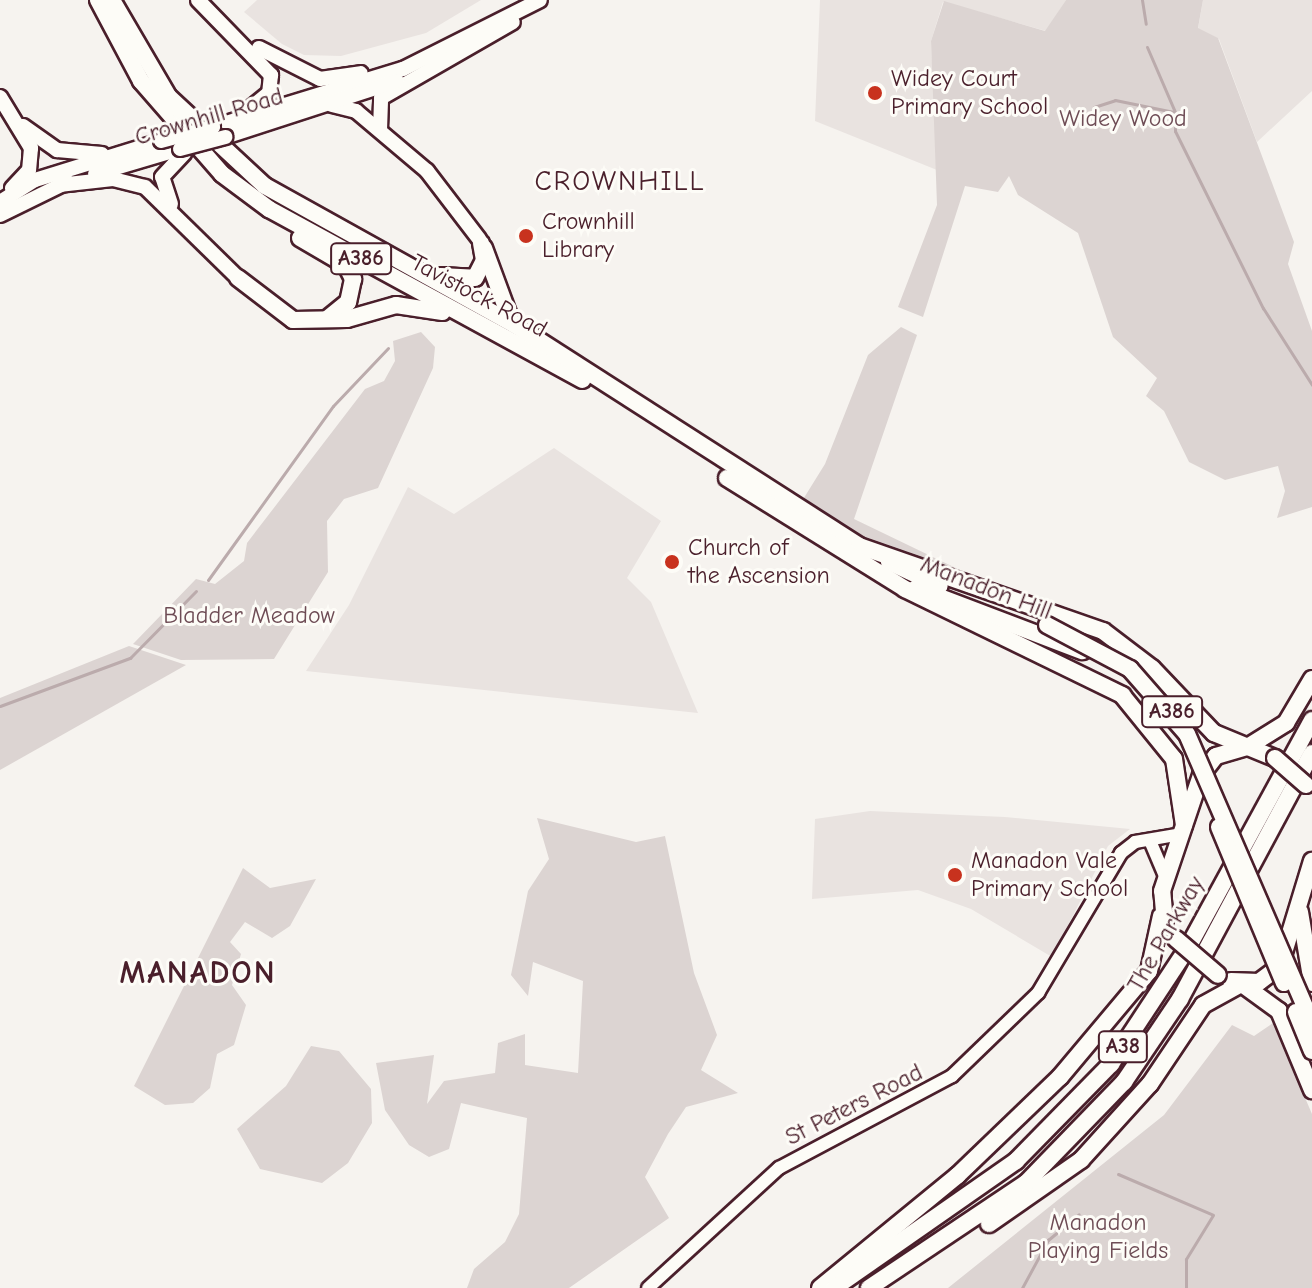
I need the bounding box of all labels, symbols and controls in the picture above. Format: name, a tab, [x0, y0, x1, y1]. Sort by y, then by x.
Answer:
place label: Widey Court Primary School	[891, 65, 1048, 121]
street label: Crownhill Road	[132, 82, 286, 152]
marker: Widey Court Primary School	[866, 84, 884, 102]
park label: Widey Wood	[1059, 105, 1187, 133]
district label: CROWNHILL	[534, 164, 706, 198]
place label: Crownhill Library	[542, 208, 635, 264]
marker: Crownhill Library	[517, 227, 535, 245]
road number: A386	[329, 241, 393, 277]
street label: Tavistock Road	[406, 248, 552, 344]
place label: Church of the Ascension	[688, 534, 830, 590]
street label: Manadon Hill	[916, 550, 1056, 626]
marker: Church of the Ascension	[663, 553, 681, 571]
park label: Bladder Meadow	[163, 602, 335, 630]
road number: A386	[1140, 694, 1204, 730]
place label: Manadon Vale Primary School	[971, 847, 1128, 903]
marker: Manadon Vale Primary School	[946, 866, 964, 884]
street label: The Parkway	[1121, 871, 1211, 997]
district label: MANADON	[119, 954, 277, 992]
road number: A38	[1097, 1029, 1149, 1065]
street label: St Peters Road	[781, 1058, 927, 1152]
park label: Manadon Playing Fields	[1028, 1209, 1168, 1265]

